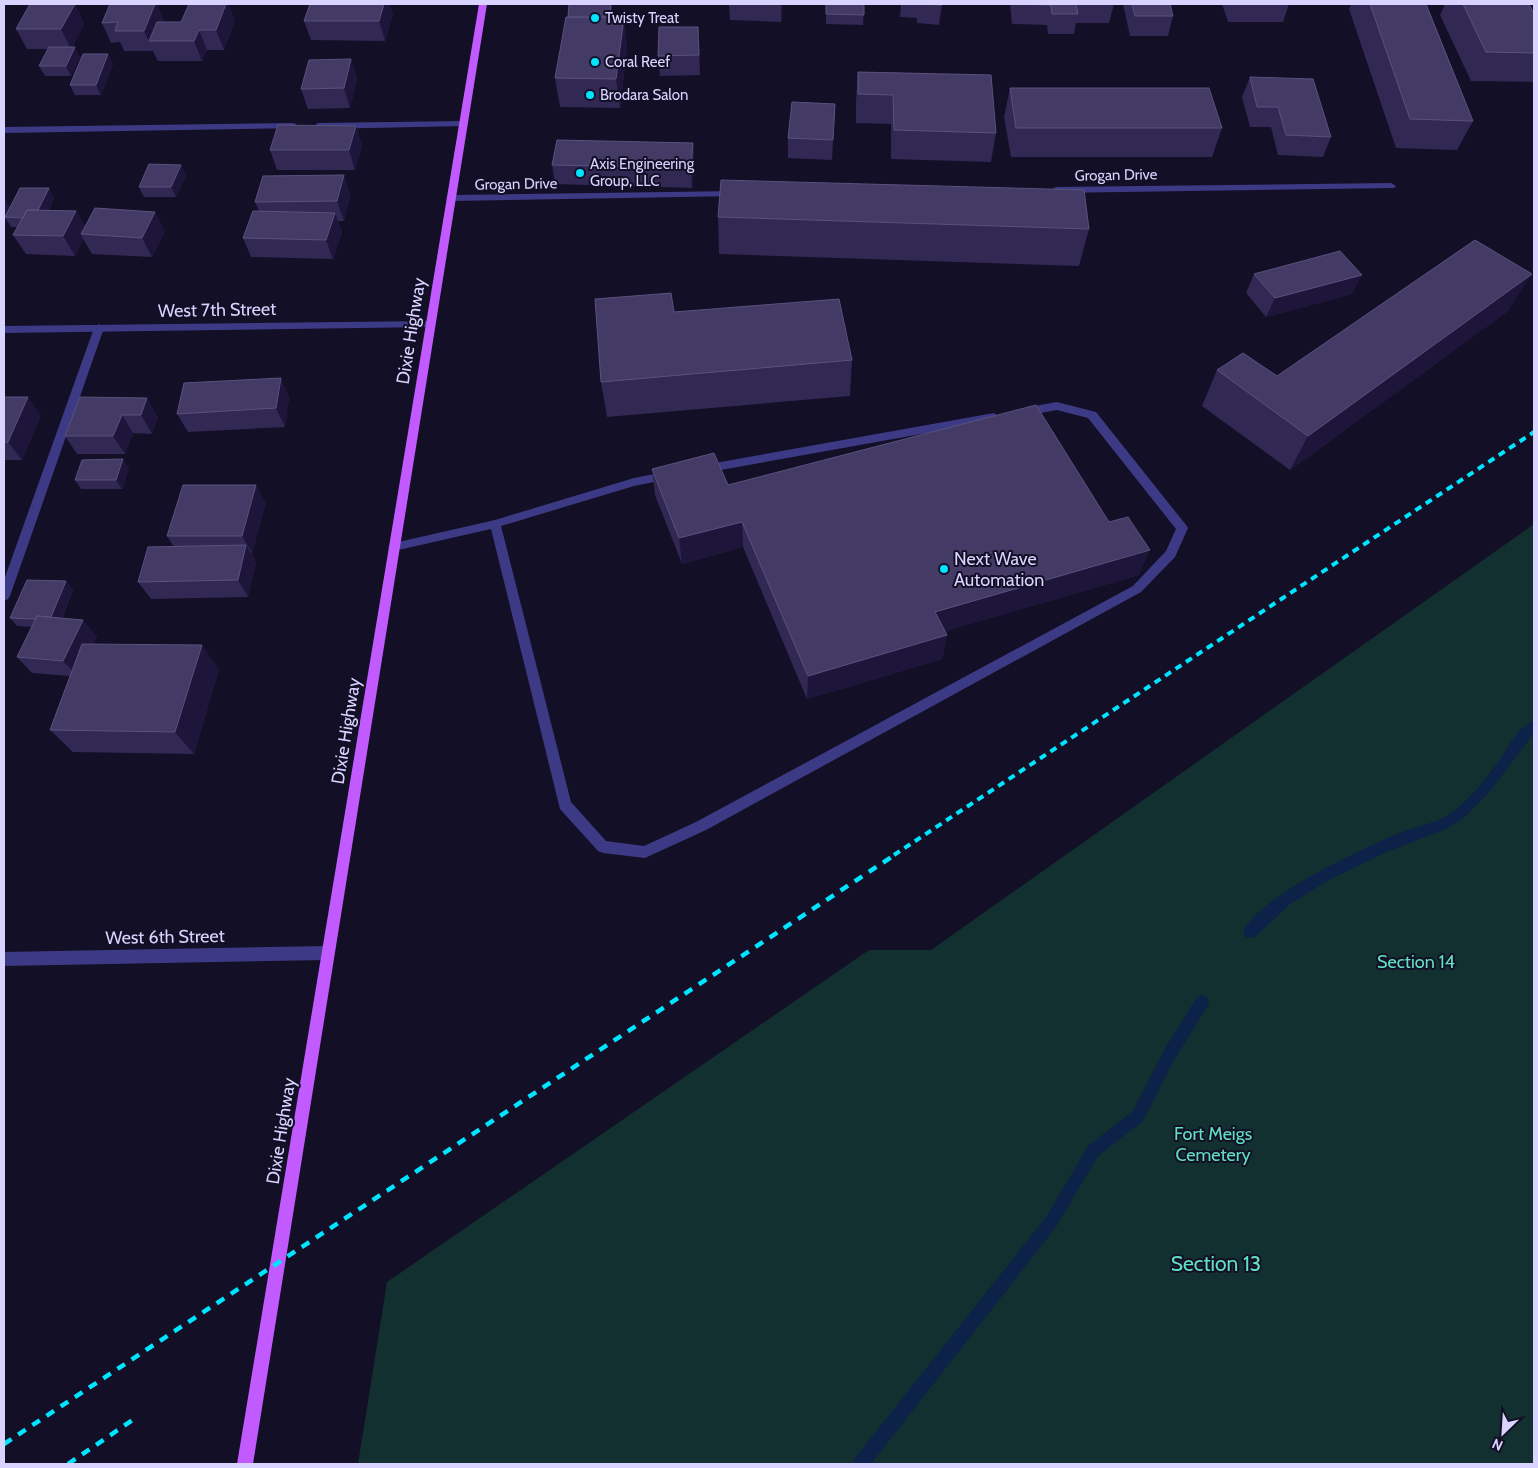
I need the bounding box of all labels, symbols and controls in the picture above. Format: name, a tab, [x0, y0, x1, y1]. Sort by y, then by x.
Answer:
place label: Twisty Treat	[605, 9, 679, 27]
marker: Twisty Treat	[589, 12, 601, 24]
place label: Coral Reef	[605, 53, 670, 71]
marker: Coral Reef	[589, 56, 601, 68]
place label: Brodara Salon	[600, 86, 688, 104]
marker: Brodara Salon	[584, 89, 596, 101]
place label: Axis Engineering Group, LLC	[590, 155, 695, 190]
street label: Grogan Drive	[1074, 165, 1158, 185]
marker: Axis Engineering Group, LLC	[574, 167, 586, 179]
street label: Grogan Drive	[474, 174, 558, 194]
street label: Dixie Highway	[392, 276, 430, 386]
street label: West 7th Street	[158, 298, 276, 322]
place label: Next Wave Automation	[954, 548, 1044, 591]
marker: Next Wave Automation	[938, 563, 950, 575]
street label: Dixie Highway	[327, 676, 365, 786]
street label: West 6th Street	[105, 925, 225, 949]
park label: Section 14	[1377, 951, 1455, 973]
street label: Dixie Highway	[262, 1076, 300, 1186]
park label: Fort Meigs Cemetery	[1174, 1123, 1252, 1166]
park label: Section 13	[1171, 1251, 1261, 1276]
north arrow	[1478, 1408, 1528, 1458]
text: N	[1489, 1435, 1506, 1455]

